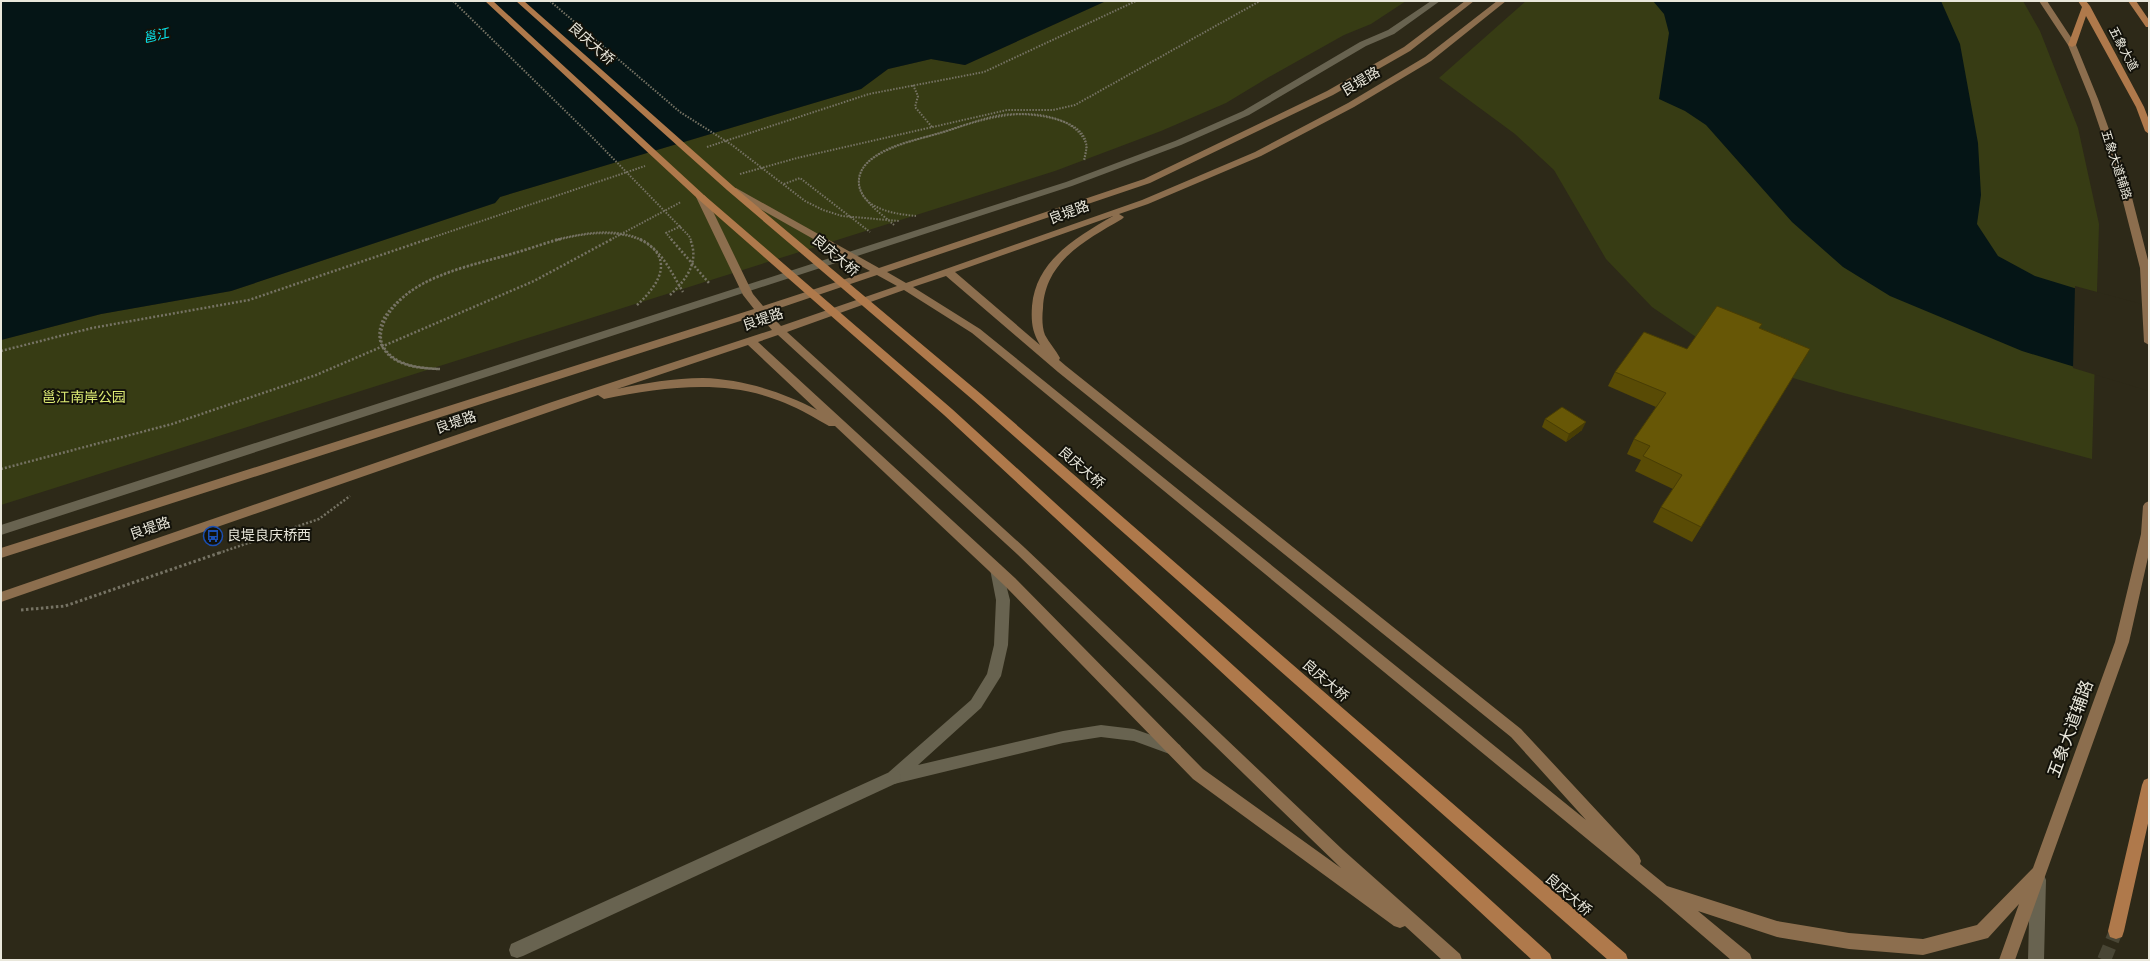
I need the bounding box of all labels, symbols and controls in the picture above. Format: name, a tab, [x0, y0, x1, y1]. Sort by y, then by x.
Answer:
street label: 良庆大桥	[564, 18, 618, 70]
water label: 邕江	[141, 24, 173, 48]
street label: 五象大道	[2104, 24, 2142, 74]
street label: 良堤路	[1338, 63, 1384, 101]
street label: 五象大道辅路	[2097, 128, 2135, 202]
street label: 良堤路	[1046, 196, 1092, 230]
street label: 良庆大桥	[807, 230, 863, 282]
street label: 良堤路	[740, 304, 786, 336]
park label: 邕江南岸公园	[42, 388, 126, 408]
street label: 良堤路	[433, 407, 479, 439]
street label: 良庆大桥	[1053, 442, 1109, 494]
street label: 良堤路	[127, 513, 173, 545]
bus stop icon: 良堤良庆桥西	[202, 525, 224, 547]
place label: 良堤良庆桥西	[227, 526, 311, 546]
street label: 良庆大桥	[1297, 655, 1353, 707]
street label: 五象大道辅路	[2042, 677, 2100, 781]
street label: 良庆大桥	[1540, 869, 1596, 921]

